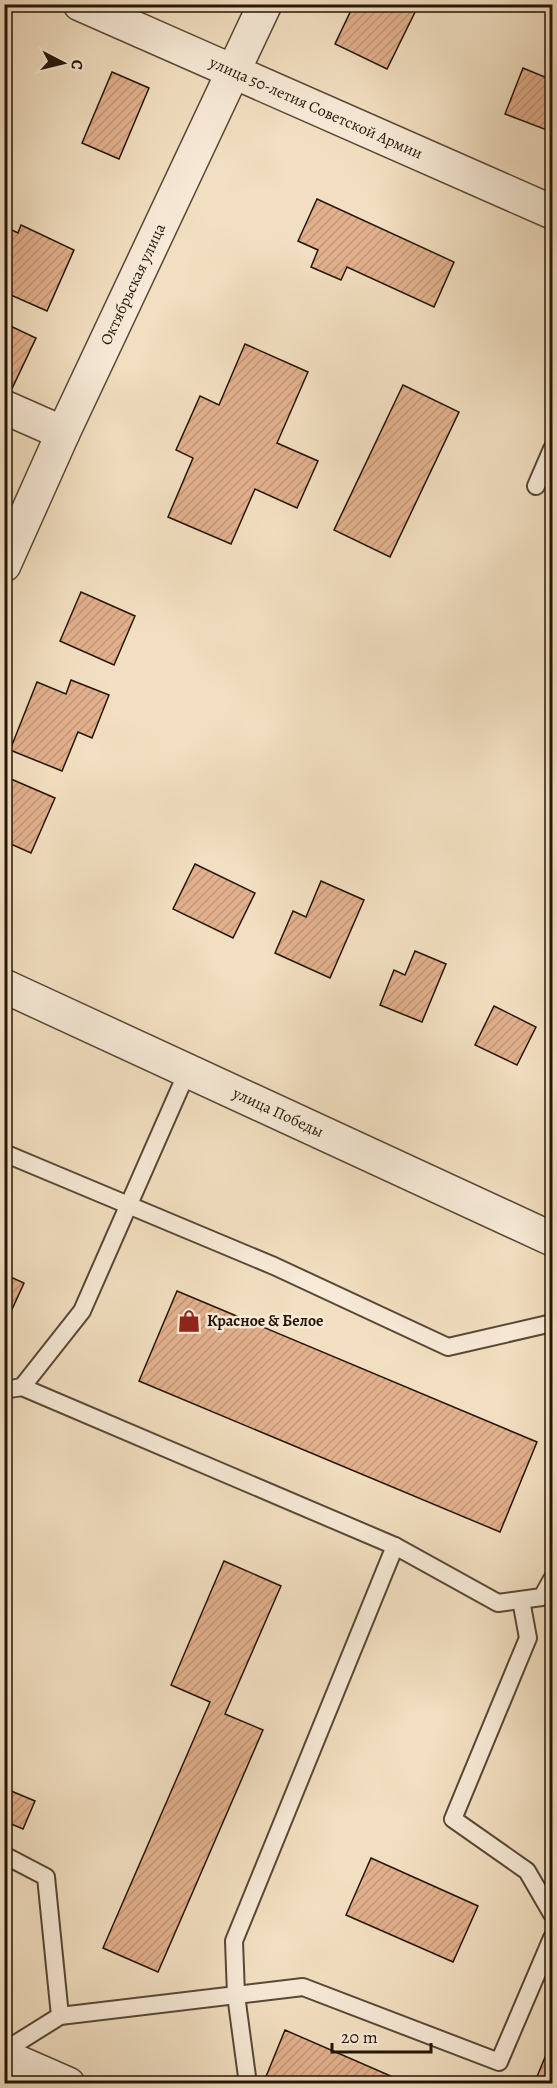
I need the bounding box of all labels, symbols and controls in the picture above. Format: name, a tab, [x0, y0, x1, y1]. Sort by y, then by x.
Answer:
north arrow	[33, 33, 93, 93]
street label: улица 50-летия Советской Армии	[205, 51, 426, 165]
text: С	[65, 58, 88, 71]
street label: Октябрьская улица	[95, 219, 171, 349]
street label: улица Победы	[228, 1082, 327, 1143]
shop icon: Красное & Белое	[176, 1308, 202, 1334]
place label: Красное & Белое	[207, 1310, 323, 1332]
scale bar	[332, 2016, 431, 2054]
text: 20 m	[341, 2025, 378, 2049]

